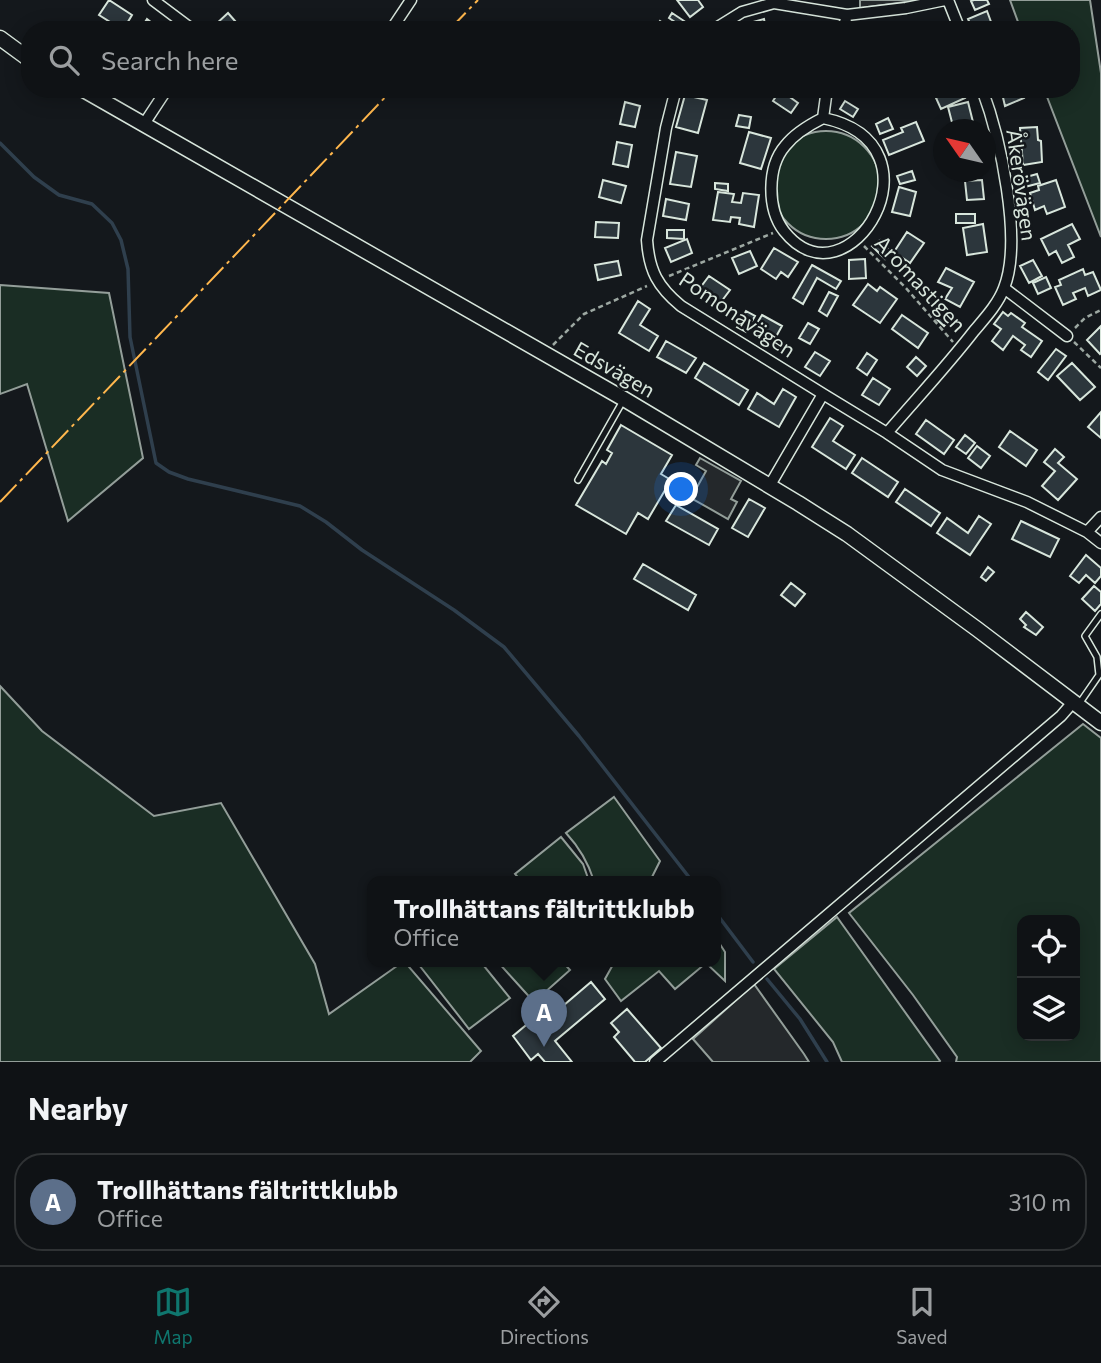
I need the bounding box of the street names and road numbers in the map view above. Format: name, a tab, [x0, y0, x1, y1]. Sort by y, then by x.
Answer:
street label: Åkerövägen	[1002, 127, 1043, 242]
street label: Aromastigen	[870, 230, 972, 336]
street label: Pomonavägen	[675, 266, 801, 362]
street label: Edsvägen	[570, 335, 660, 402]

